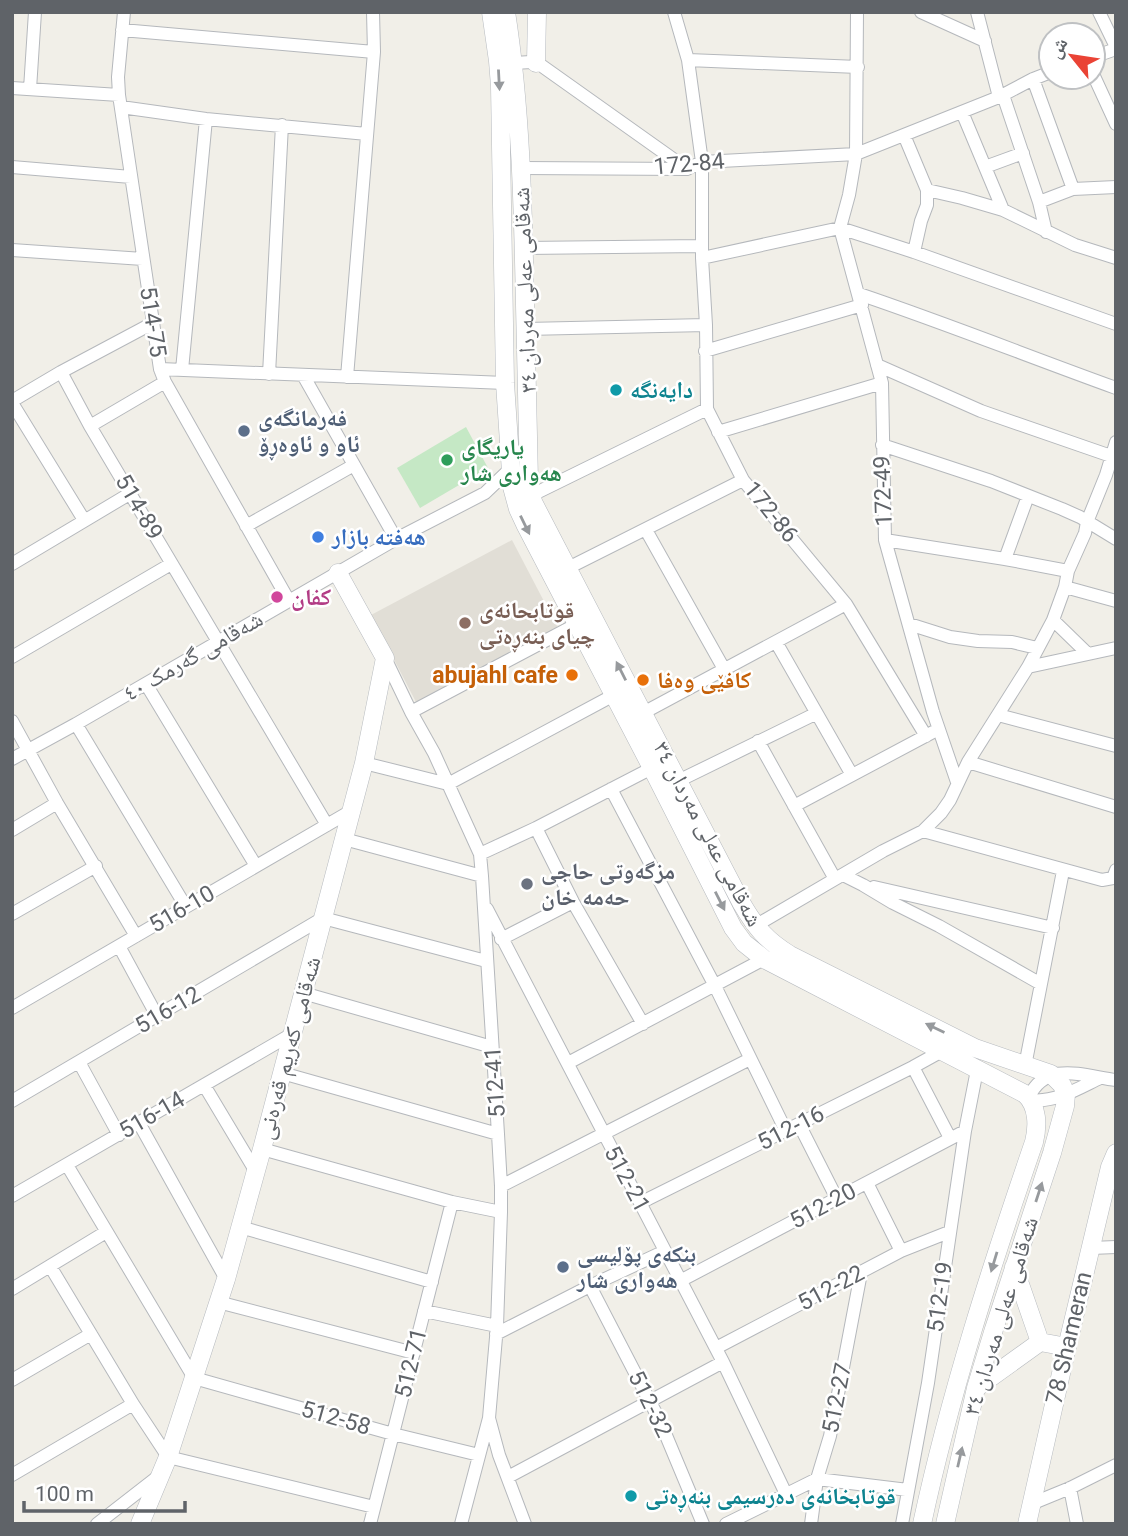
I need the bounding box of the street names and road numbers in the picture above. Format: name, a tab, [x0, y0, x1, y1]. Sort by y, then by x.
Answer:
street label: 172-84	[652, 147, 726, 181]
street label: شەقامی عەلی مەردان ٣٤	[508, 187, 542, 393]
street label: 514-75	[134, 285, 172, 359]
street label: 172-49	[868, 455, 898, 527]
street label: 514-89	[110, 470, 168, 544]
street label: 172-86	[738, 476, 804, 548]
street label: شەقامی گەرمک ٤٠	[118, 605, 268, 707]
street label: شەقامی عەلی مەردان ٣٤	[648, 737, 768, 931]
street label: 516-10	[145, 880, 219, 938]
street label: شەقامی کەریم قەرەنی	[252, 954, 328, 1143]
street label: 516-12	[131, 981, 206, 1039]
street label: 512-41	[479, 1046, 511, 1118]
street label: 516-14	[115, 1086, 190, 1144]
street label: 512-16	[753, 1100, 829, 1156]
street label: 512-21	[598, 1141, 656, 1217]
street label: 512-20	[785, 1177, 861, 1235]
street label: شەقامی عەلی مەردان ٣٤	[958, 1214, 1044, 1418]
street label: 512-22	[793, 1259, 869, 1317]
street label: 512-19	[922, 1260, 958, 1334]
street label: 78 Shameran	[1041, 1269, 1097, 1407]
street label: 512-71	[389, 1325, 433, 1401]
street label: 512-27	[817, 1361, 857, 1435]
street label: 512-32	[622, 1366, 678, 1442]
street label: 512-58	[298, 1395, 374, 1441]

